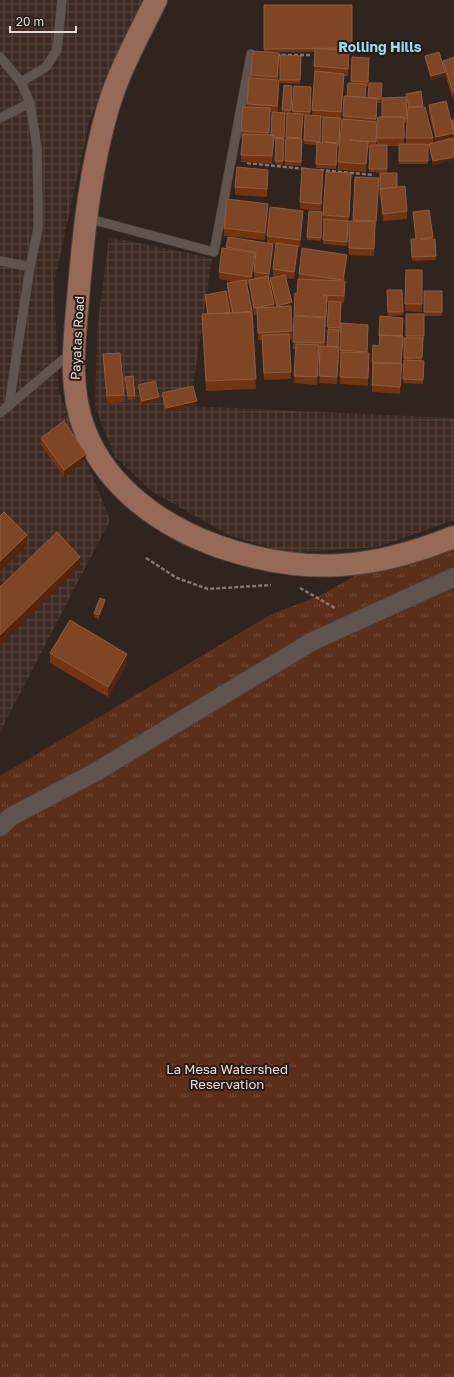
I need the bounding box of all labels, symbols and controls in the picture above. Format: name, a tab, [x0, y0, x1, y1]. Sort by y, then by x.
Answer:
scale bar	[10, 8, 76, 34]
text: 20 m	[16, 14, 44, 29]
district label: Rolling Hills	[338, 38, 422, 55]
street label: Payatas Road	[67, 296, 87, 380]
park label: La Mesa Watershed Reservation	[166, 1061, 288, 1092]

